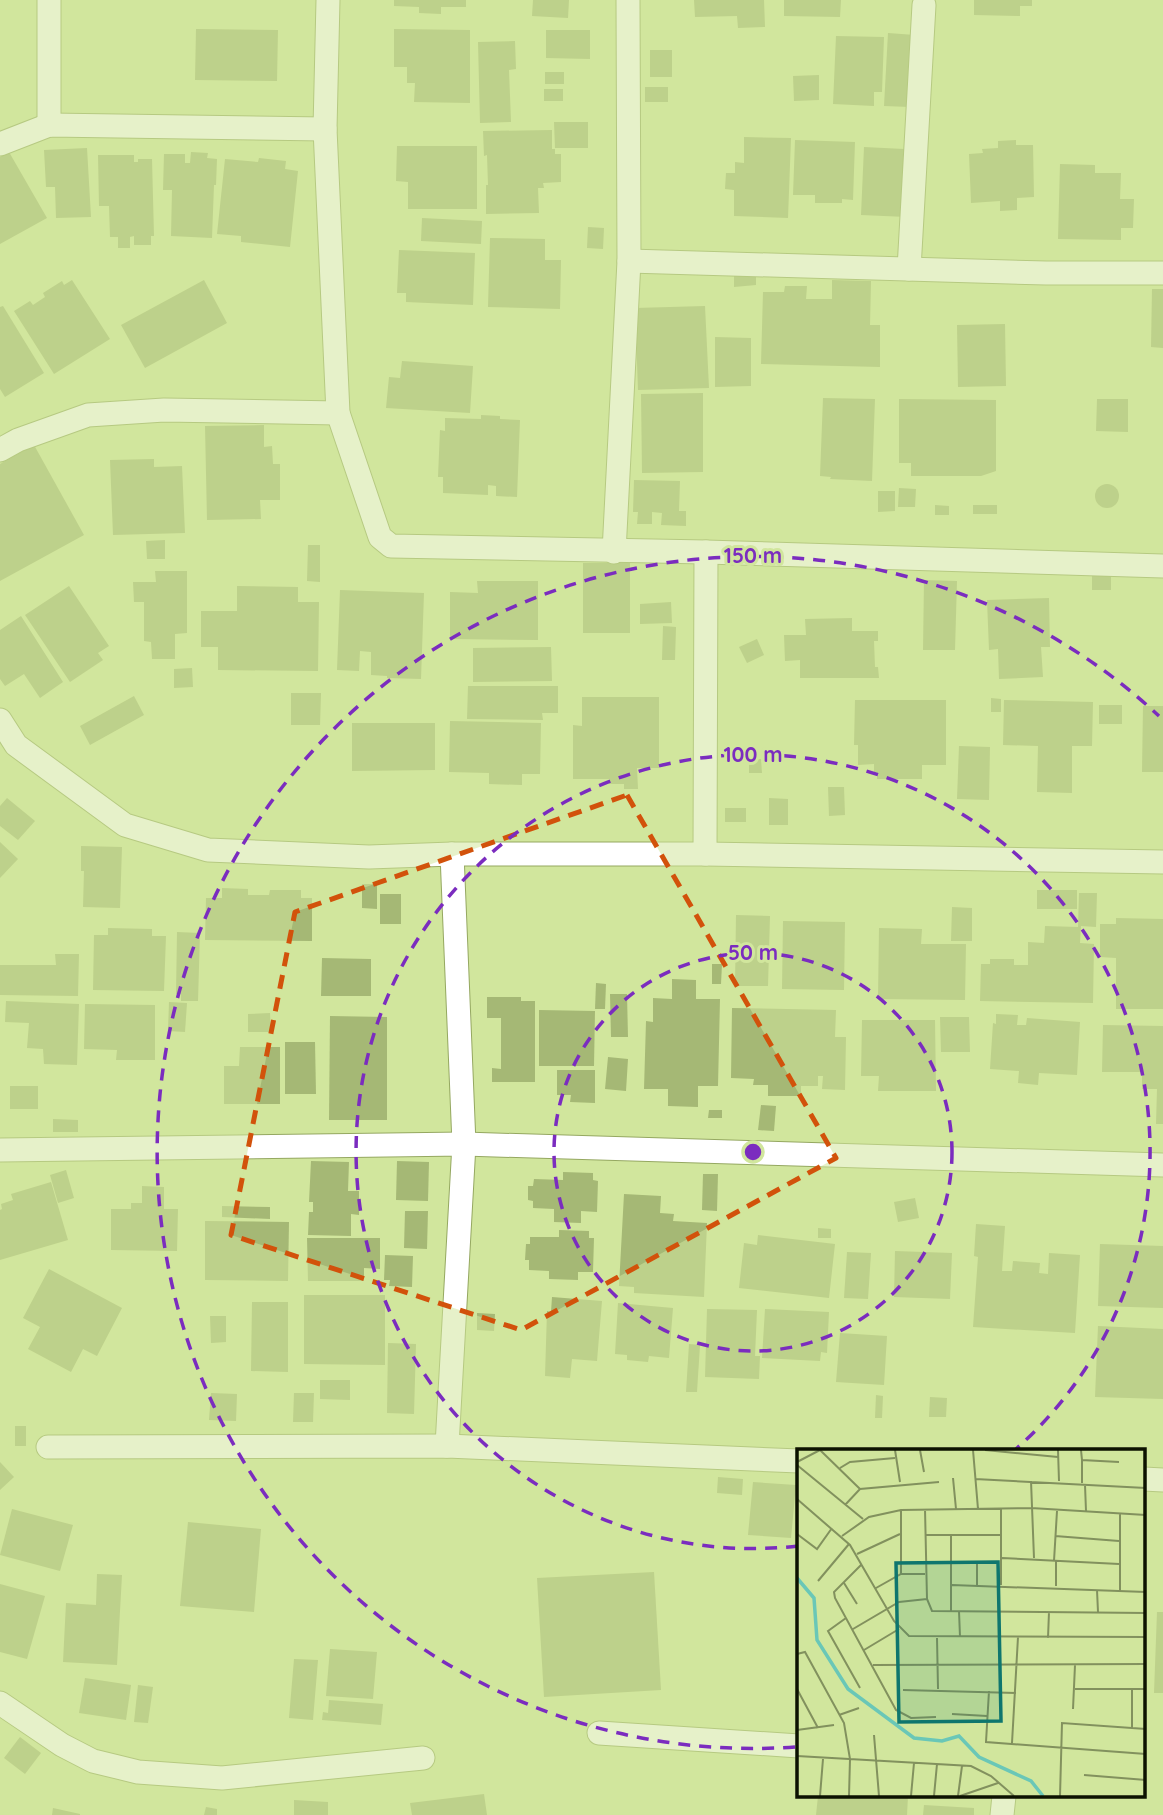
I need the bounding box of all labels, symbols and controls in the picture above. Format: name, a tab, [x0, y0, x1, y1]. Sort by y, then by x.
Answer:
text: 150 m	[724, 542, 782, 568]
text: 100 m	[723, 741, 783, 767]
text: 50 m	[728, 939, 778, 965]
centre of rings	[741, 1140, 765, 1164]
inset map	[797, 1449, 1146, 1798]

